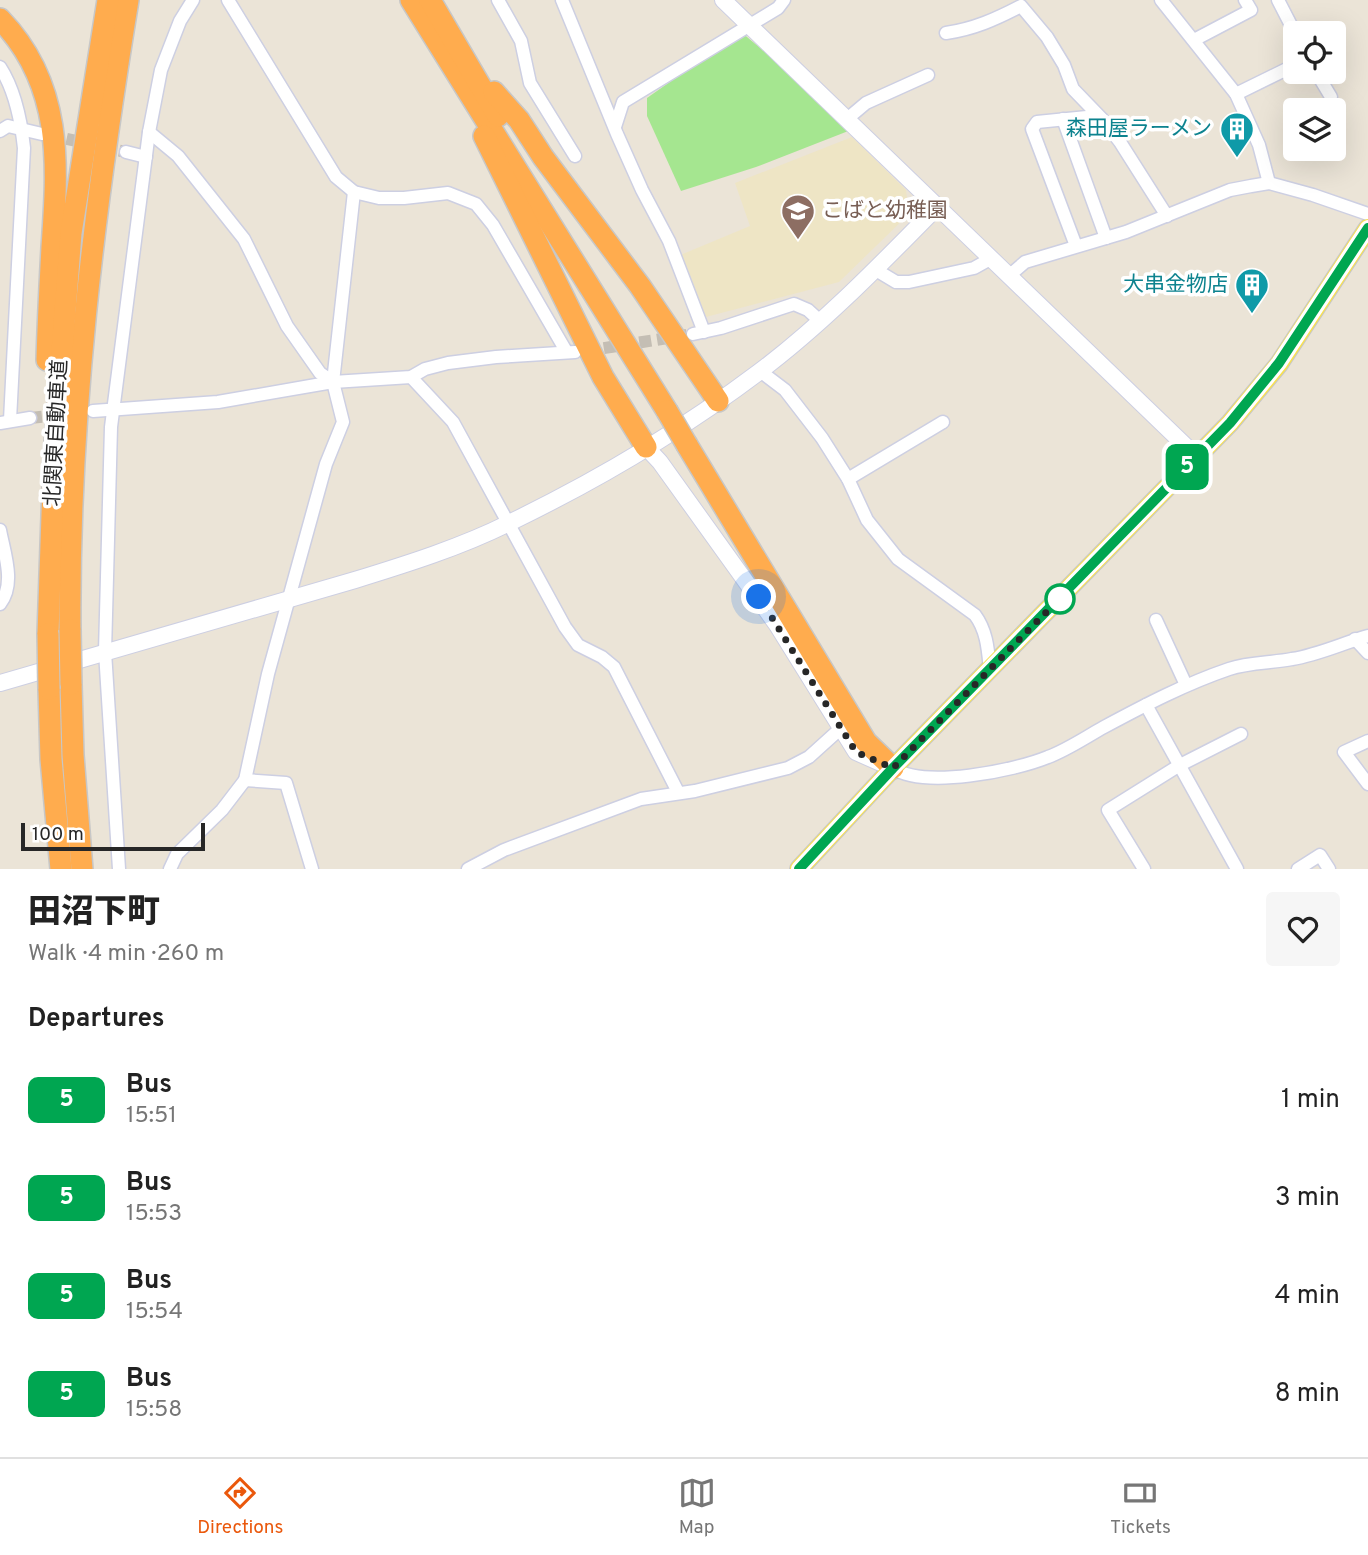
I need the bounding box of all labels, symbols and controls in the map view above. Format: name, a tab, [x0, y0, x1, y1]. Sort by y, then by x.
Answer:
map controls	[1283, 21, 1346, 161]
button: locate	[1283, 21, 1346, 84]
button: layers	[1283, 98, 1346, 161]
building icon: 森田屋ラーメン	[1218, 110, 1256, 159]
place label: 森田屋ラーメン	[1066, 116, 1212, 143]
school or university icon: こばと幼稚園	[779, 192, 817, 241]
place label: こばと幼稚園	[822, 198, 948, 225]
building icon: 大串金物店	[1233, 266, 1271, 315]
place label: 大串金物店	[1123, 272, 1228, 299]
street label: 北関東自動車道	[40, 359, 74, 507]
line badge: 5	[1164, 444, 1210, 490]
text: 5	[1180, 452, 1194, 482]
your location	[741, 579, 776, 614]
unlabelled marker	[1045, 584, 1075, 614]
scale bar	[21, 820, 205, 852]
text: 100 m	[32, 823, 84, 847]
button: heart	[1266, 892, 1340, 966]
text: 田沼下町	[28, 893, 160, 935]
text: Walk · 4 min · 260 m	[28, 940, 224, 969]
text: Departures	[28, 1003, 165, 1036]
text: Bus	[126, 1069, 172, 1102]
text: 1 min	[1281, 1084, 1340, 1117]
text: 5	[59, 1085, 74, 1115]
text: 15:51	[126, 1102, 177, 1131]
text: Bus	[126, 1167, 172, 1200]
text: 3 min	[1275, 1182, 1340, 1215]
text: 5	[59, 1183, 74, 1213]
text: 15:53	[126, 1200, 182, 1229]
text: Bus	[126, 1265, 172, 1298]
text: 4 min	[1274, 1280, 1340, 1313]
text: 5	[59, 1281, 74, 1311]
text: 15:54	[126, 1298, 183, 1327]
text: Bus	[126, 1363, 172, 1396]
text: 8 min	[1275, 1378, 1340, 1411]
text: 5	[59, 1379, 74, 1409]
text: 15:58	[126, 1396, 182, 1425]
tab: Directions	[197, 1474, 283, 1540]
tab: Map	[678, 1474, 716, 1540]
tab: Tickets	[1110, 1474, 1171, 1540]

